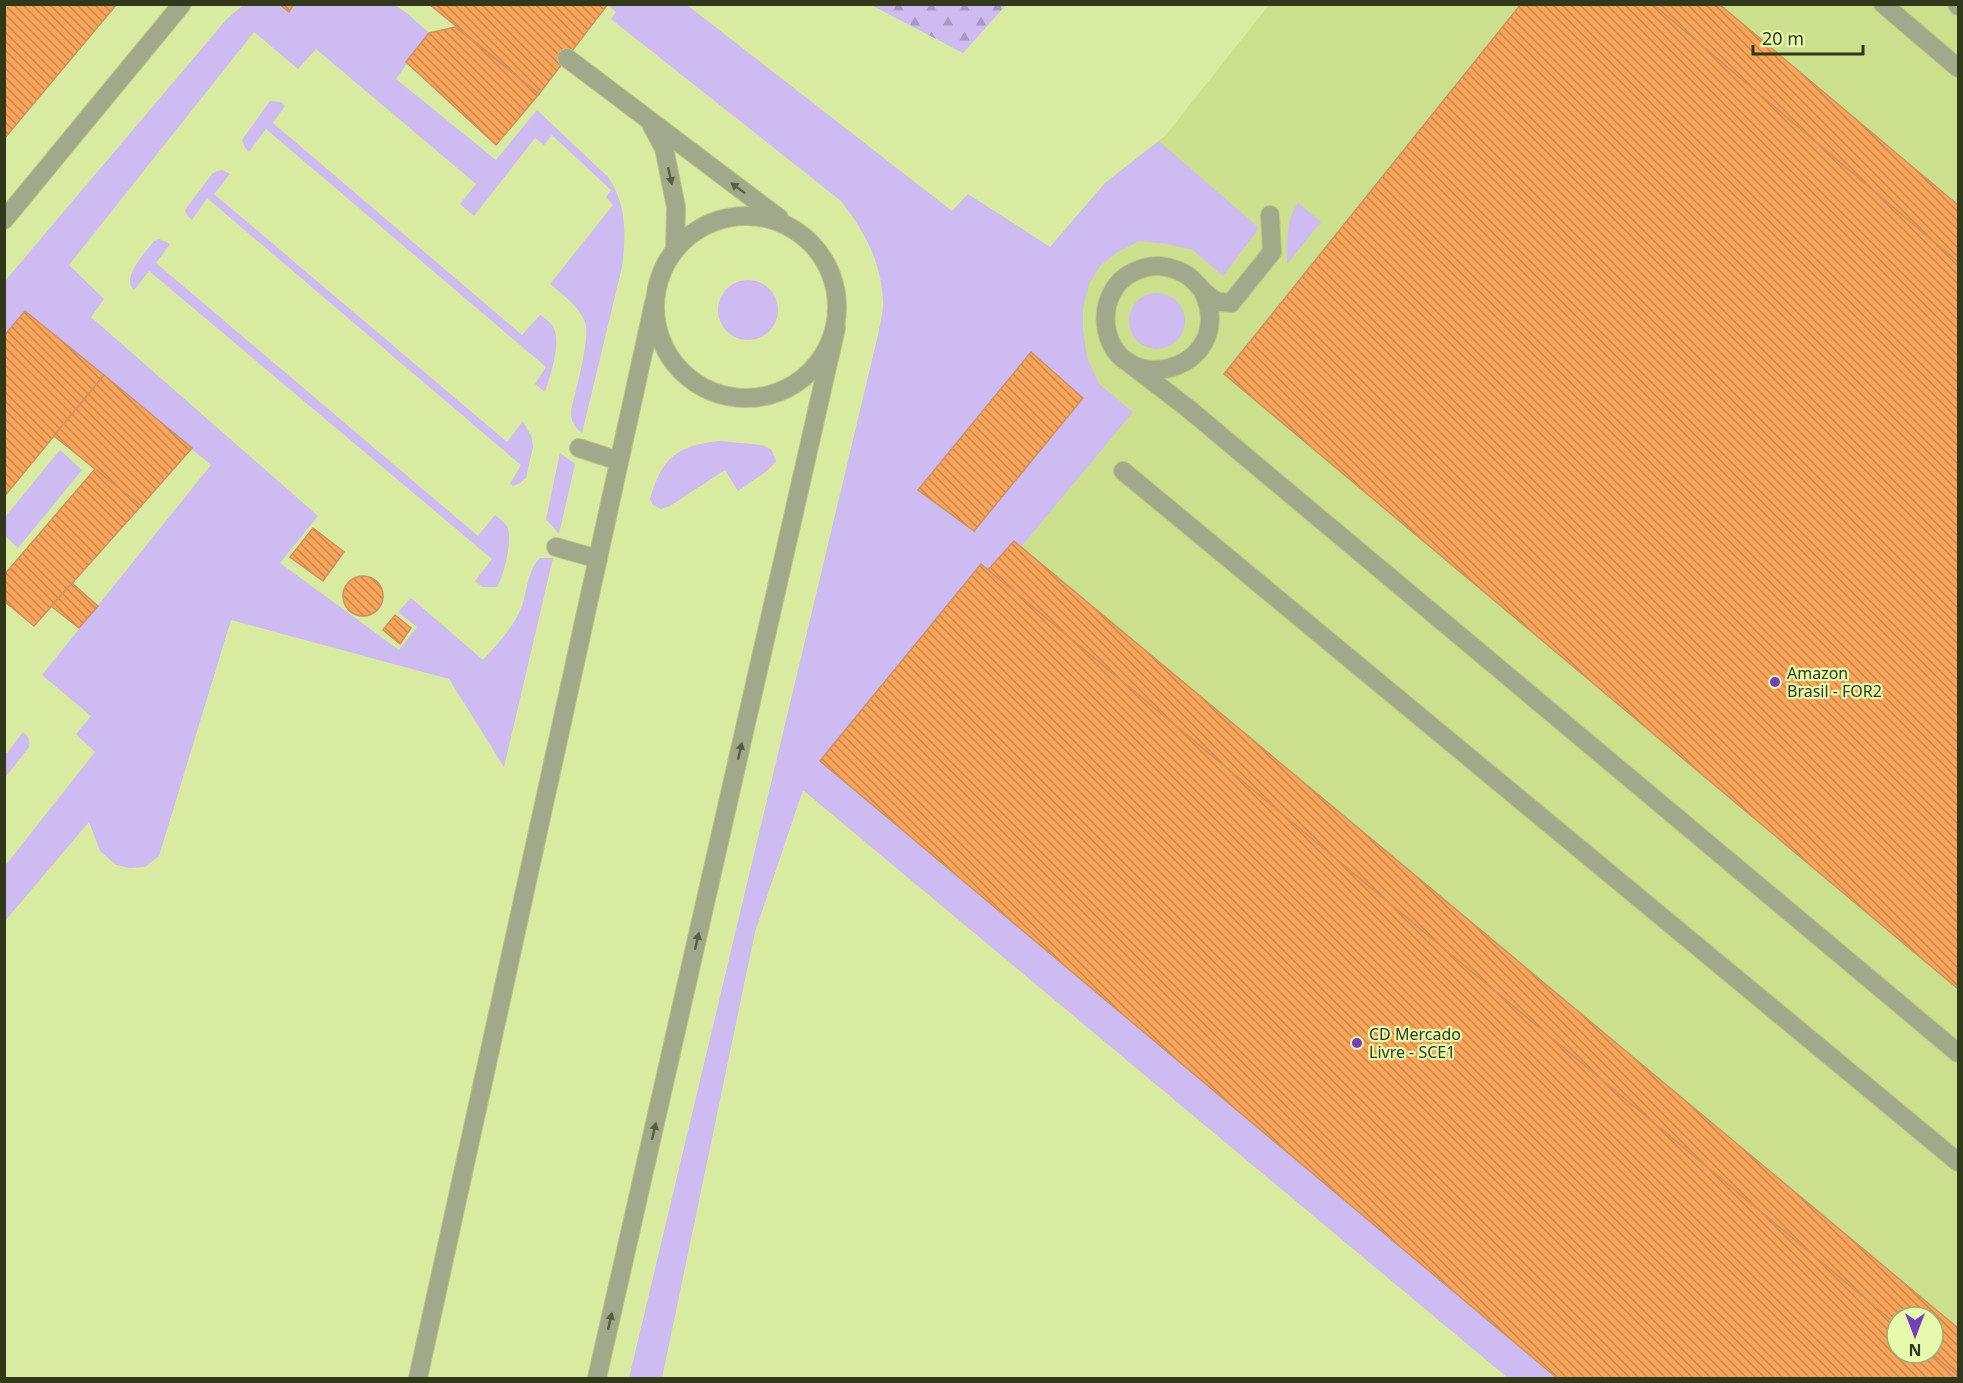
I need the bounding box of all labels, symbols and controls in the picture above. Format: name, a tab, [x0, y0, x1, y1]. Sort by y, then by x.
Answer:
scale bar	[1753, 18, 1862, 56]
text: 20 m	[1762, 26, 1804, 50]
one-way arrow	[666, 167, 675, 186]
one-way arrow	[731, 182, 747, 194]
place label: Amazon Brasil - FOR2	[1787, 662, 1882, 702]
marker: Amazon Brasil - FOR2	[1768, 675, 1782, 689]
one-way arrow	[736, 742, 746, 760]
one-way arrow	[693, 931, 702, 950]
place label: CD Mercado Livre - SCE1	[1369, 1023, 1461, 1063]
marker: CD Mercado Livre - SCE1	[1350, 1036, 1364, 1050]
one-way arrow	[649, 1122, 659, 1141]
north arrow	[1885, 1305, 1945, 1365]
one-way arrow	[606, 1312, 616, 1331]
text: N	[1908, 1339, 1922, 1361]

